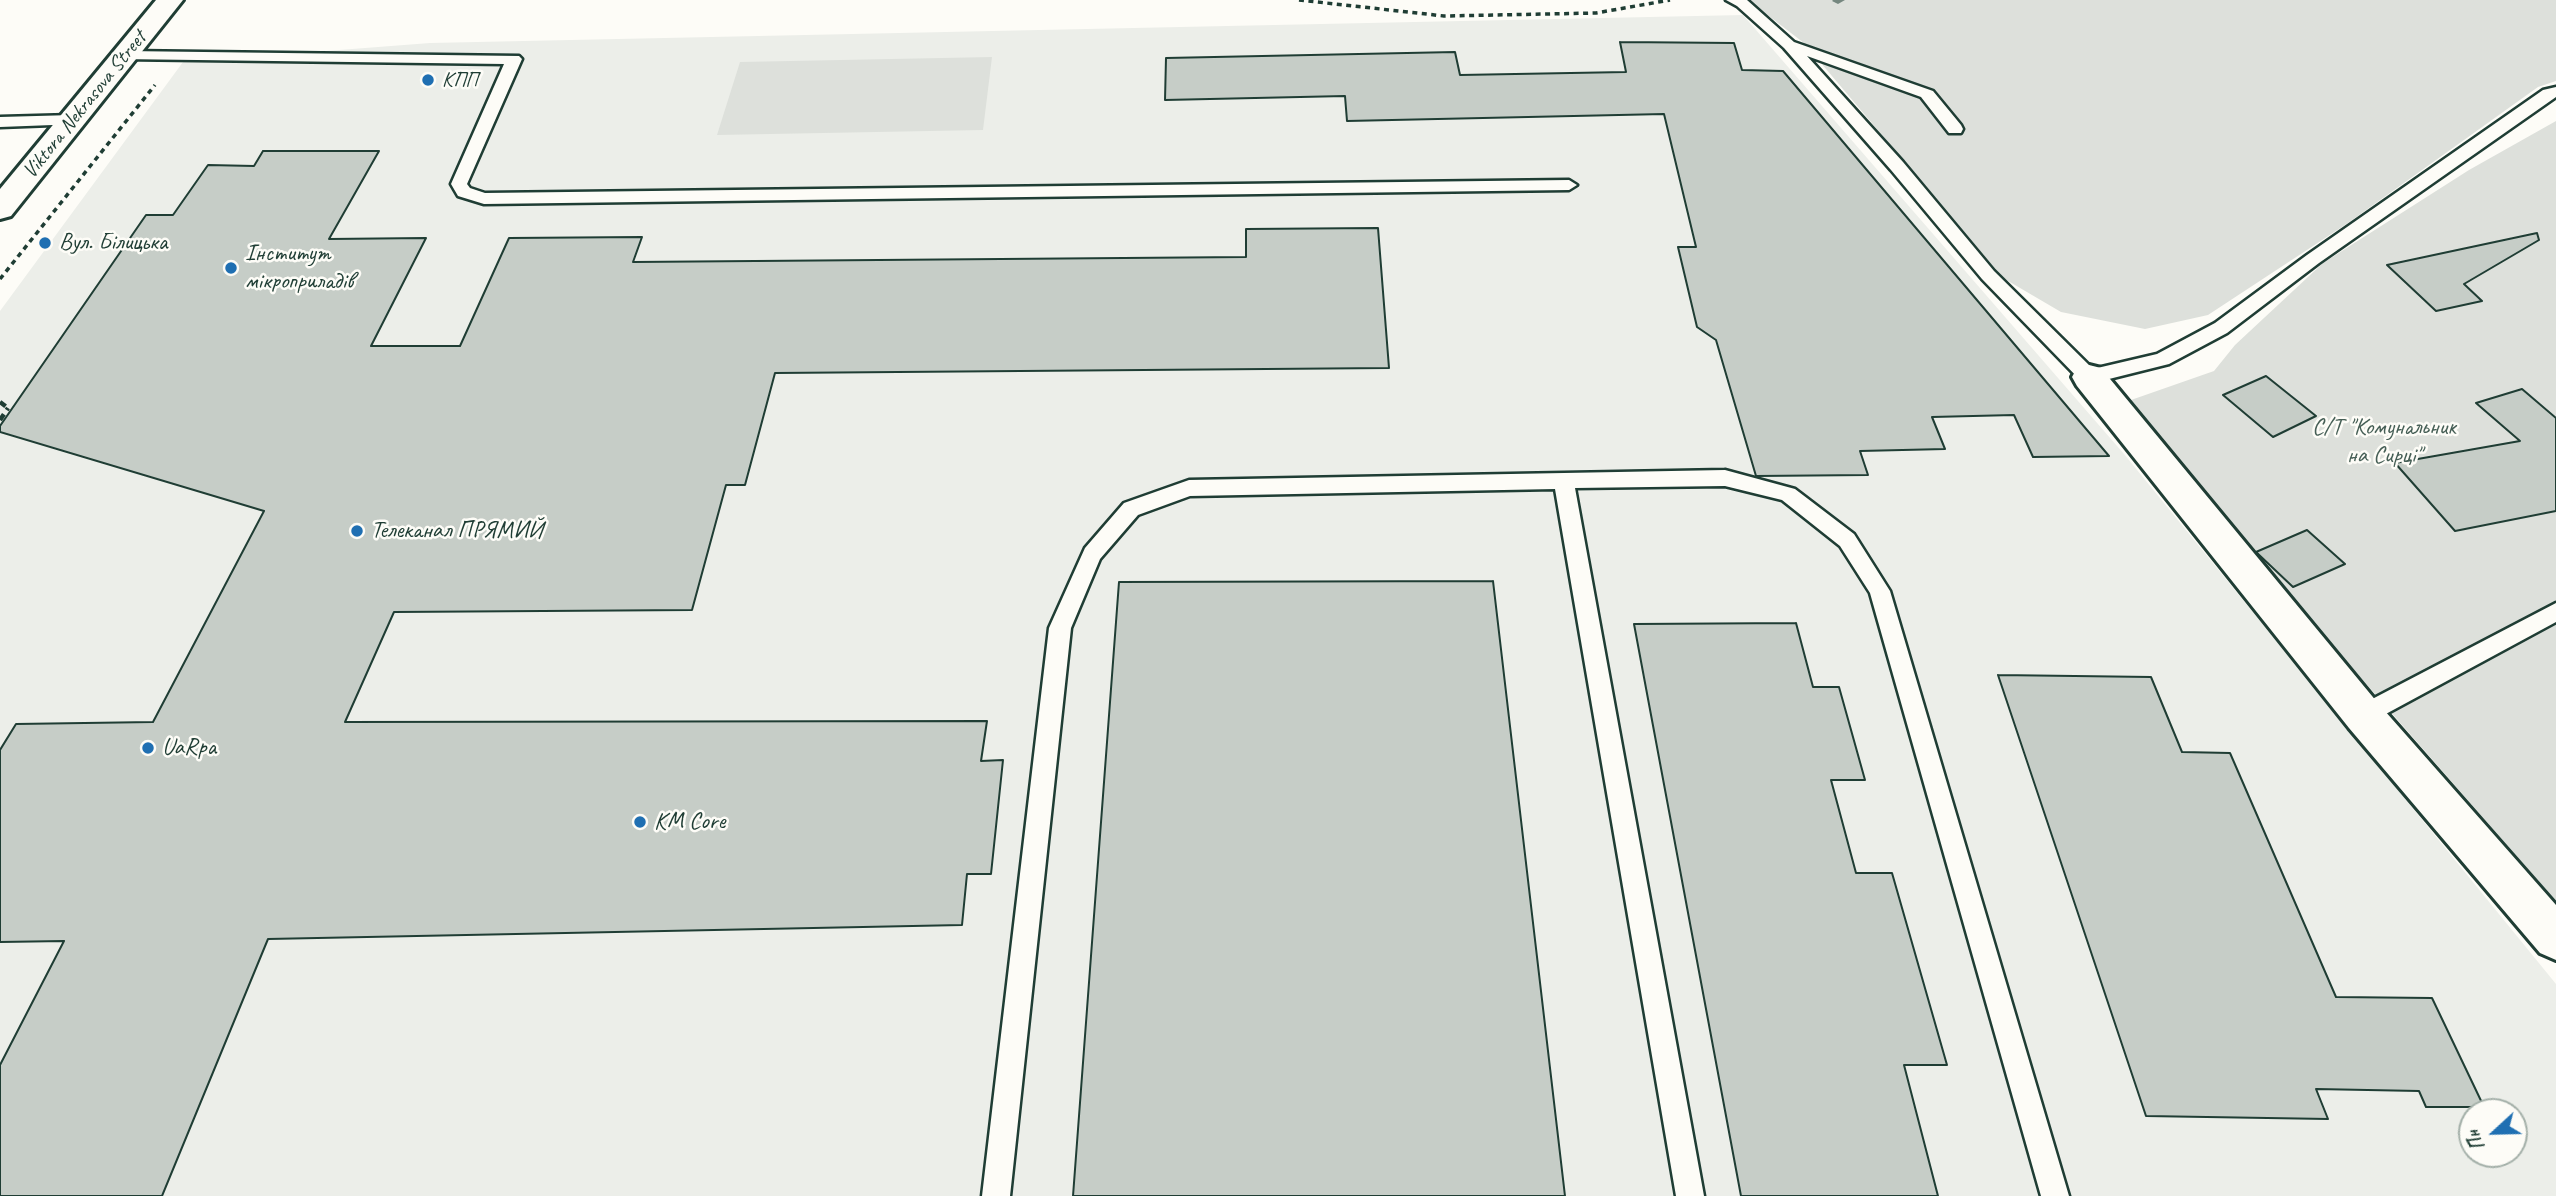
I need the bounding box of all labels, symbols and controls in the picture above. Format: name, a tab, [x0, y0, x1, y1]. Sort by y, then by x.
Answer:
street label: Viktora Nekrasova Street	[18, 26, 152, 184]
place label: КПП	[442, 67, 478, 93]
marker: КПП	[420, 72, 436, 88]
place label: Вул. Білицька	[59, 229, 167, 257]
marker: Вул. Білицька	[37, 235, 53, 251]
place label: Інститут мікроприладів	[245, 240, 353, 296]
marker: Інститут мікроприладів	[223, 260, 239, 276]
park label: С/Т "Комунальник на Сирці"	[2312, 414, 2456, 470]
place label: Телеканал ПРЯМИЙ	[371, 517, 543, 545]
marker: Телеканал ПРЯМИЙ	[349, 523, 365, 539]
place label: UaRpa	[162, 734, 216, 762]
marker: UaRpa	[140, 740, 156, 756]
place label: KM Core	[654, 808, 725, 836]
marker: KM Core	[632, 814, 648, 830]
north arrow	[2458, 1098, 2528, 1168]
text: Пн	[2461, 1126, 2490, 1154]

